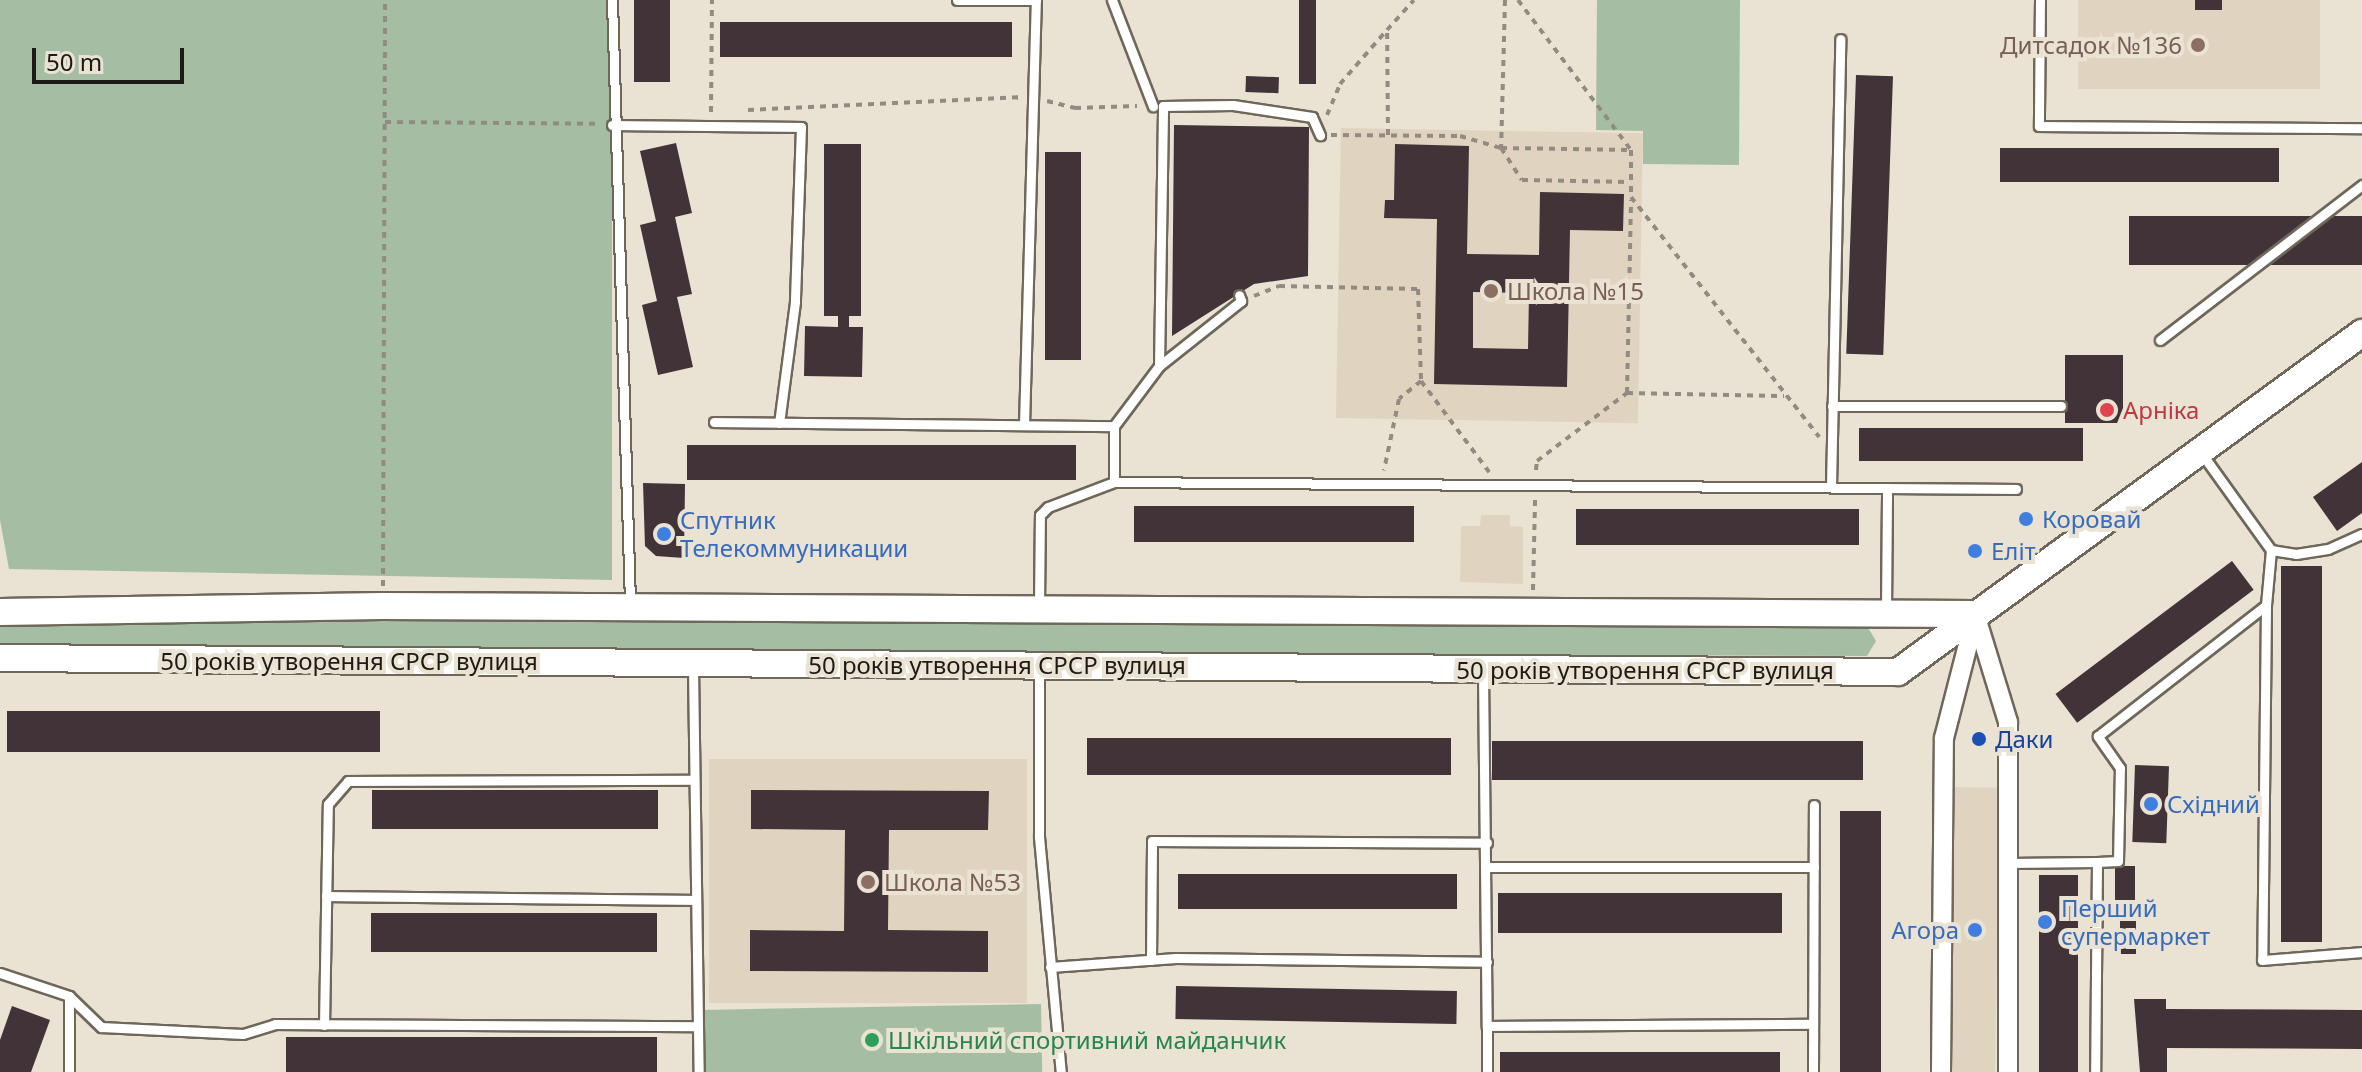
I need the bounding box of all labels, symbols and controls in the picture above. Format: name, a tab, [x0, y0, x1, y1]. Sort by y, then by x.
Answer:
place label: Дитсадок №136	[2000, 31, 2182, 59]
scale bar	[36, 32, 188, 82]
marker: Дитсадок №136	[2189, 36, 2207, 54]
text: 50 m	[46, 45, 102, 78]
place label: Школа №15	[1507, 277, 1644, 305]
marker: Школа №15	[1482, 282, 1500, 300]
place label: Арніка	[2123, 396, 2199, 424]
marker: Арніка	[2098, 401, 2116, 419]
place label: Коровай	[2042, 505, 2141, 533]
place label: Спутник Телекоммуникации	[680, 506, 908, 562]
marker: Коровай	[2017, 510, 2035, 528]
marker: Спутник Телекоммуникации	[655, 525, 673, 543]
place label: Еліт	[1991, 537, 2036, 565]
marker: Еліт	[1966, 542, 1984, 560]
street label: 50 років утворення СРСР вулиця	[160, 647, 538, 675]
street label: 50 років утворення СРСР вулиця	[808, 651, 1186, 679]
street label: 50 років утворення СРСР вулиця	[1456, 656, 1834, 684]
place label: Даки	[1995, 725, 2053, 753]
marker: Даки	[1970, 730, 1988, 748]
place label: Східний	[2167, 790, 2260, 818]
marker: Східний	[2142, 795, 2160, 813]
place label: Школа №53	[884, 868, 1021, 896]
marker: Школа №53	[859, 873, 877, 891]
place label: Перший супермаркет	[2061, 894, 2210, 950]
marker: Перший супермаркет	[2036, 913, 2054, 931]
place label: Агора	[1891, 916, 1959, 944]
marker: Агора	[1966, 921, 1984, 939]
place label: Шкільний спортивний майданчик	[888, 1026, 1286, 1054]
marker: Шкільний спортивний майданчик	[863, 1031, 881, 1049]

